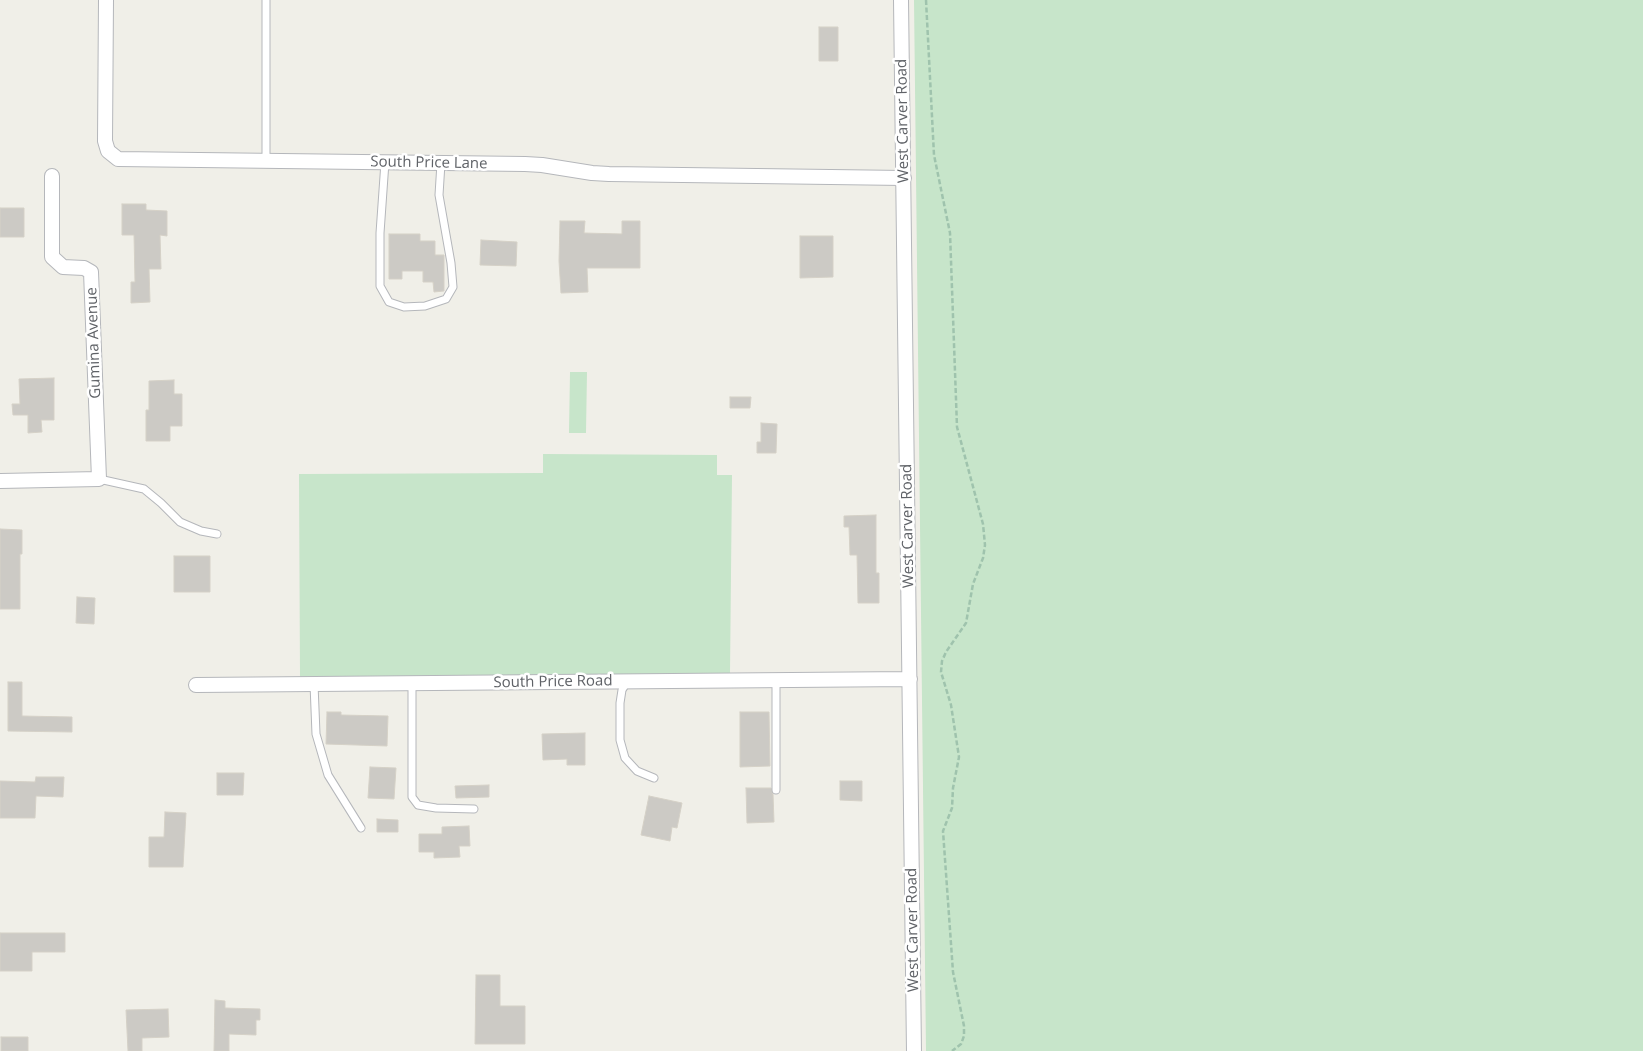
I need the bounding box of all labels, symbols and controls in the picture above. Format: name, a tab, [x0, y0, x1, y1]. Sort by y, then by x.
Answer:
street label: West Carver Road	[893, 59, 913, 183]
street label: South Price Lane	[370, 153, 488, 173]
street label: Gumina Avenue	[83, 287, 105, 399]
street label: West Carver Road	[898, 464, 918, 588]
street label: South Price Road	[493, 672, 613, 692]
street label: West Carver Road	[903, 868, 923, 992]

